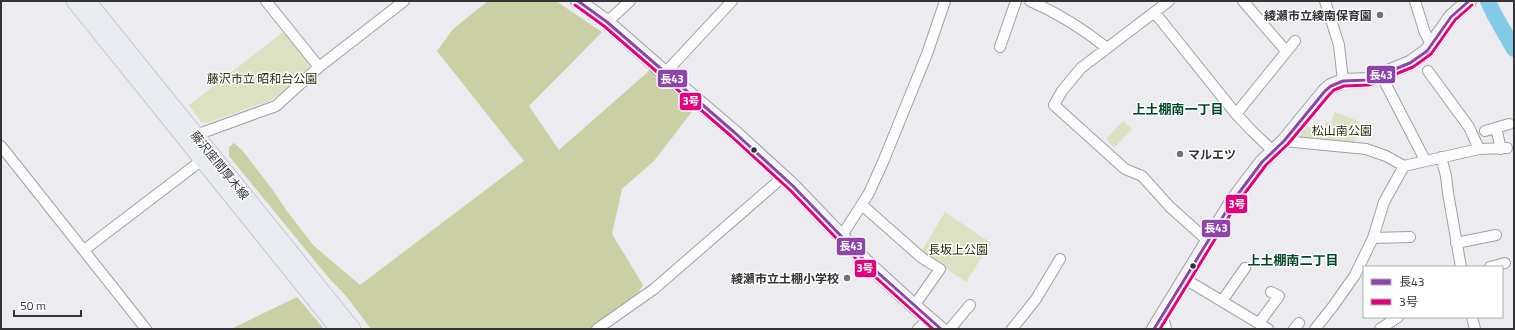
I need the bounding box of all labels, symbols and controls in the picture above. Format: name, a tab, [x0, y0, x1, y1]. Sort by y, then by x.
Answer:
place label: 綾瀬市立綾南保育園	[1264, 6, 1372, 25]
marker: 綾瀬市立綾南保育園	[1375, 10, 1385, 20]
line badge: 長43	[1366, 65, 1396, 84]
text: 長43	[1369, 67, 1393, 83]
park label: 藤沢市立 昭和台公園	[207, 69, 317, 88]
line badge: 長43	[657, 69, 688, 88]
text: 長43	[660, 71, 684, 87]
line badge: 3号	[679, 92, 702, 111]
text: 3号	[682, 93, 700, 109]
district label: 上土棚南一丁目	[1132, 99, 1224, 119]
park label: 松山南公園	[1312, 121, 1372, 140]
street label: 藤沢座間厚木線	[186, 126, 254, 204]
unlabelled marker	[749, 145, 759, 155]
place label: マルエツ	[1188, 145, 1236, 164]
marker: マルエツ	[1175, 149, 1185, 159]
line badge: 3号	[1225, 194, 1248, 214]
text: 3号	[1228, 196, 1246, 212]
line badge: 長43	[1201, 219, 1231, 238]
text: 長43	[1204, 220, 1228, 236]
line badge: 長43	[836, 237, 866, 256]
text: 長43	[839, 238, 863, 254]
park label: 長坂上公園	[928, 240, 988, 259]
district label: 上土棚南二丁目	[1247, 250, 1339, 270]
line badge: 3号	[854, 259, 877, 278]
text: 3号	[856, 260, 874, 276]
unlabelled marker	[1188, 261, 1198, 271]
legend	[1363, 266, 1503, 318]
place label: 綾瀬市立土棚小学校	[731, 269, 839, 288]
text: 長43	[1399, 272, 1424, 291]
marker: 綾瀬市立土棚小学校	[842, 273, 852, 283]
scale bar	[14, 292, 81, 318]
text: 3号	[1399, 292, 1418, 311]
text: 50 m	[20, 296, 46, 315]

